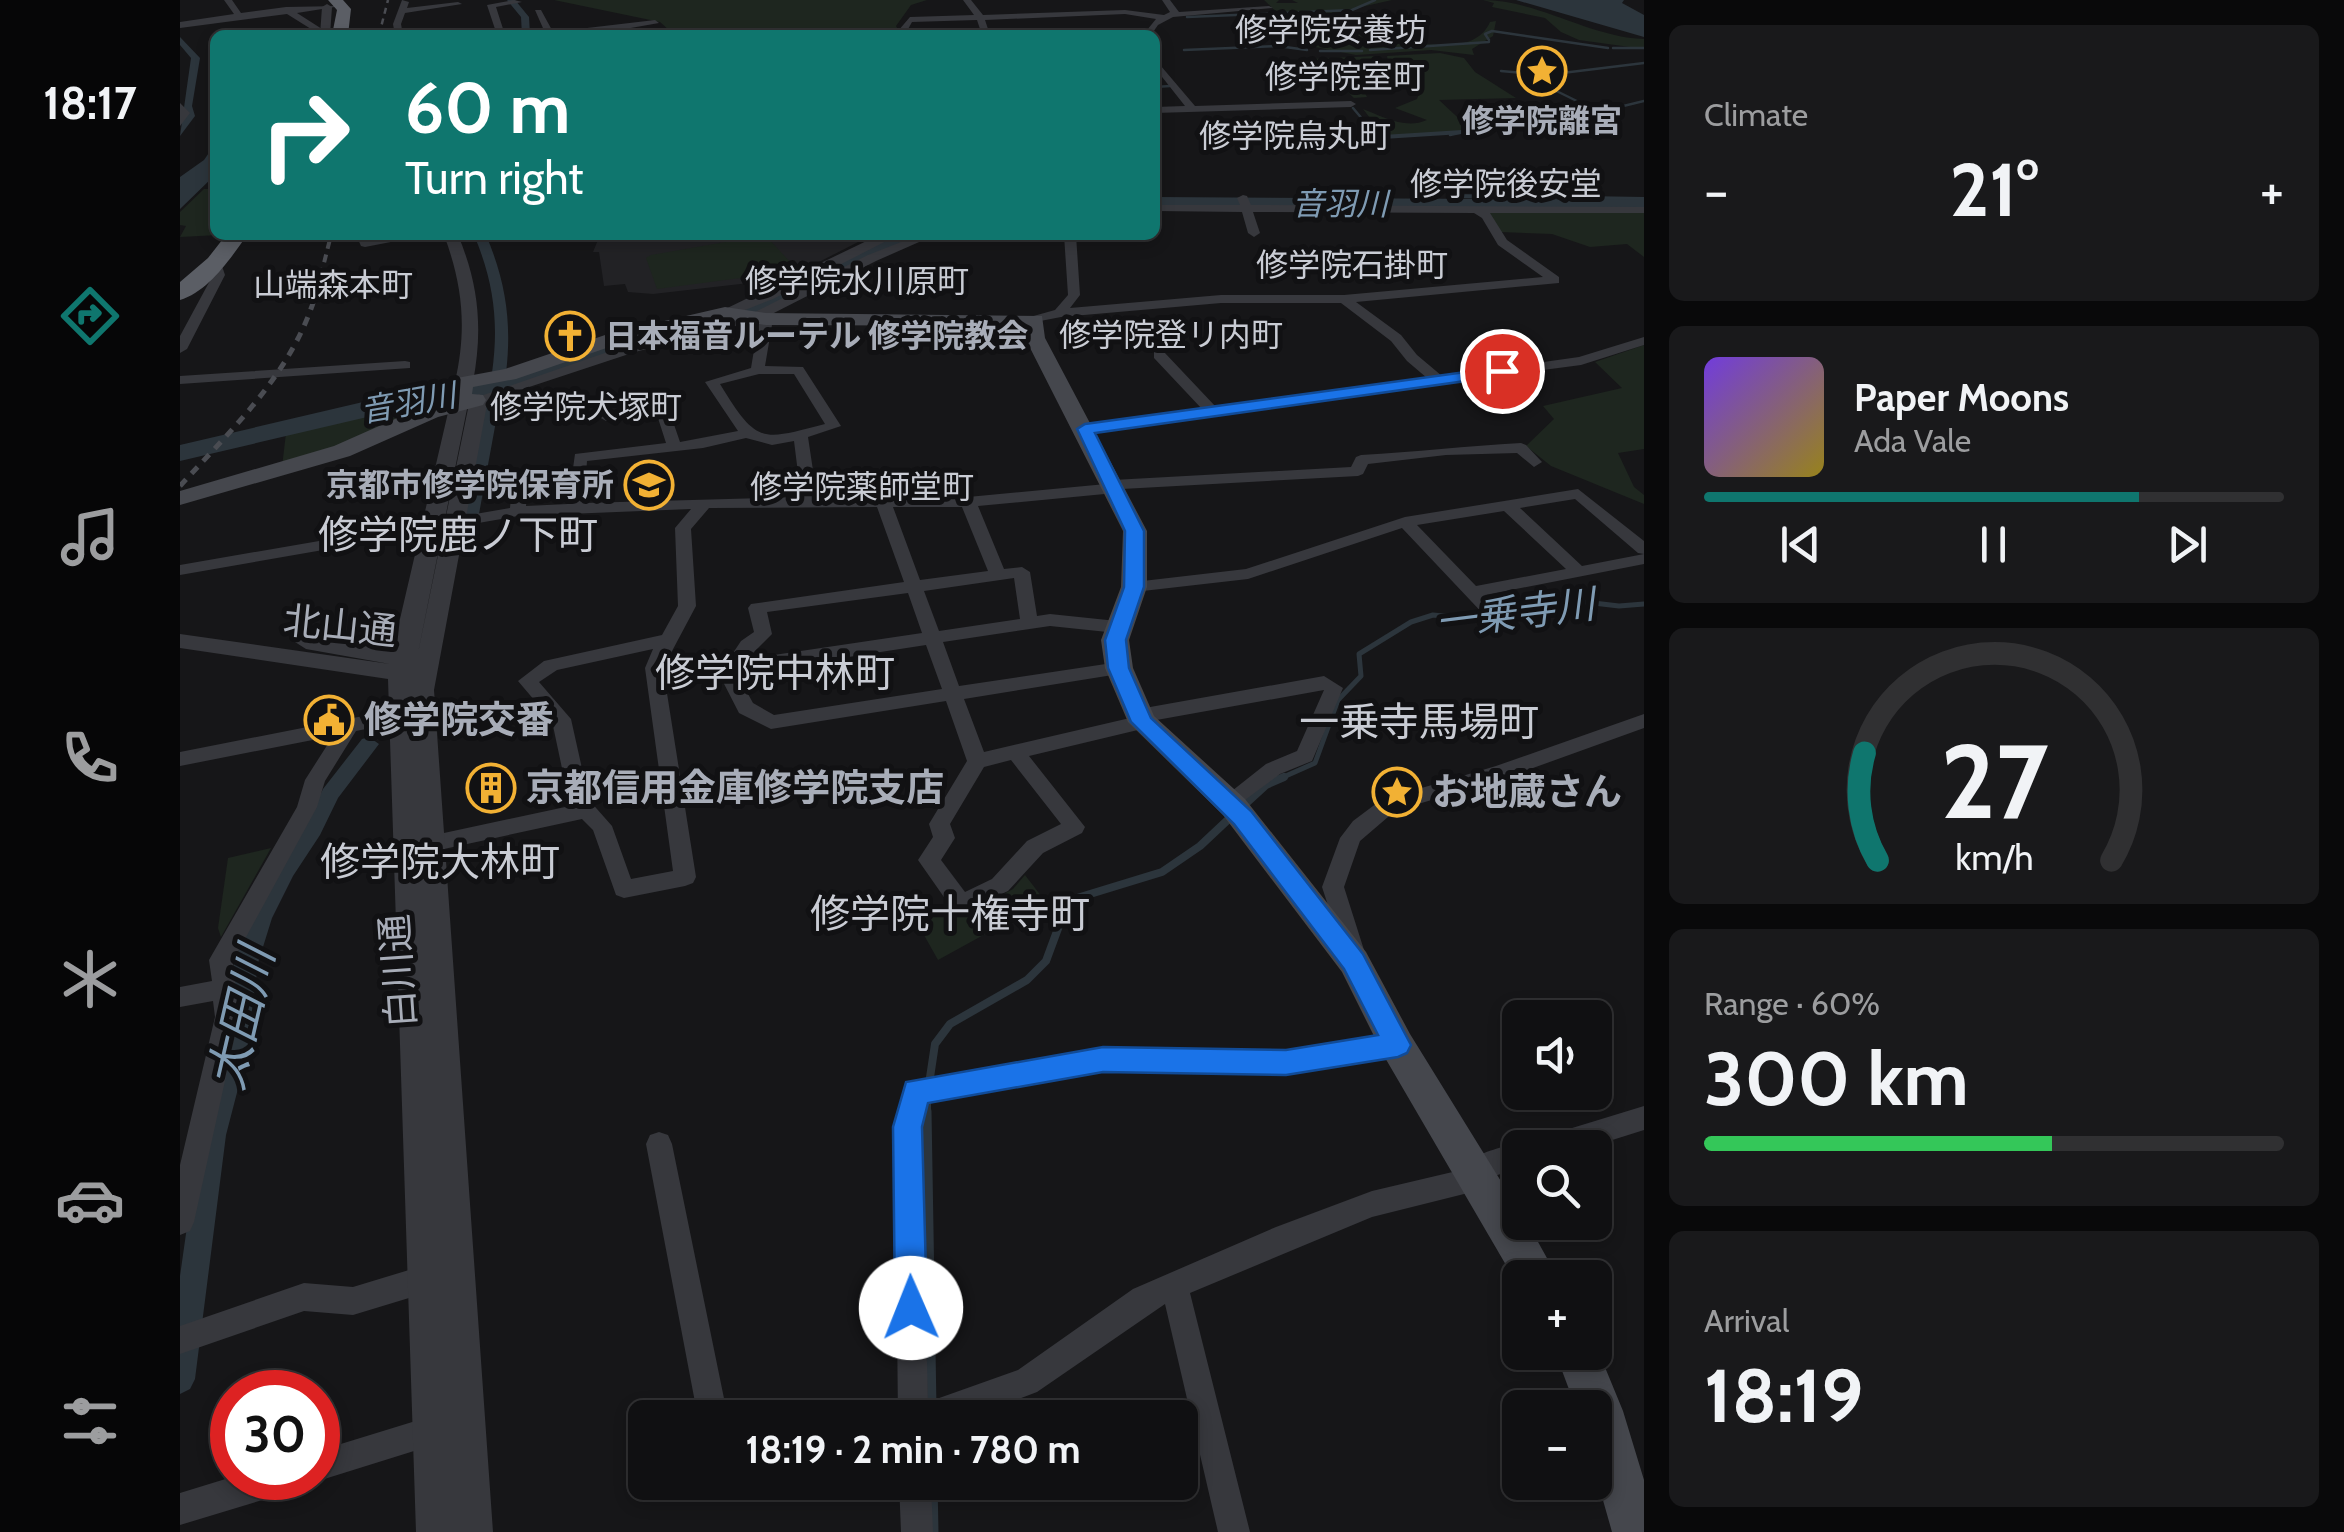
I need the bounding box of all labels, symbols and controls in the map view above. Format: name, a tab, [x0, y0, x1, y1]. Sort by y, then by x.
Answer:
district label: 修学院安養坊	[1235, 10, 1427, 49]
place icon: 修学院離宮	[1516, 45, 1568, 97]
district label: 修学院室町	[1265, 57, 1425, 96]
text: 60 m	[405, 65, 570, 151]
icon: right	[240, 70, 370, 200]
text: 18:17	[43, 76, 137, 130]
text: Climate	[1704, 95, 1808, 134]
place label: 修学院離宮	[1462, 101, 1622, 140]
district label: 修学院烏丸町	[1199, 116, 1391, 155]
text: 21°	[1949, 144, 2039, 235]
text: Turn right	[405, 151, 584, 205]
text: −	[1704, 157, 1728, 224]
text: +	[2260, 157, 2284, 224]
district label: 修学院後安堂	[1410, 164, 1602, 203]
water label: 音羽川	[1292, 184, 1391, 223]
district label: 修学院石掛町	[1256, 245, 1448, 284]
district label: 修学院水川原町	[745, 261, 969, 300]
district label: 山端森本町	[253, 265, 413, 304]
icon: directions	[55, 281, 125, 351]
church icon: 日本福音ルーテル 修学院教会	[544, 310, 596, 362]
district label: 修学院登リ内町	[1059, 315, 1283, 354]
place label: 日本福音ルーテル 修学院教会	[605, 316, 1028, 355]
pin	[1460, 329, 1545, 414]
icon: arrive	[1475, 344, 1530, 399]
water label: 音羽川	[357, 374, 462, 430]
text: Paper Moons	[1854, 374, 2069, 421]
district label: 修学院犬塚町	[490, 387, 682, 426]
text: Ada Vale	[1854, 421, 1971, 460]
school or university icon: 京都市修学院保育所	[623, 459, 675, 511]
place label: 京都市修学院保育所	[326, 465, 614, 504]
district label: 修学院薬師堂町	[750, 467, 974, 506]
icon: music	[55, 502, 125, 572]
district label: 修学院鹿ノ下町	[318, 510, 598, 559]
icon: previous	[1773, 517, 1828, 572]
icon: pause	[1966, 517, 2021, 572]
icon: next	[2160, 517, 2215, 572]
water label: 一乗寺川	[1433, 578, 1601, 647]
street label: 北山通	[281, 596, 399, 655]
district label: 修学院中林町	[655, 648, 895, 697]
public building icon: 修学院交番	[303, 694, 355, 746]
place label: 修学院交番	[364, 696, 554, 743]
district label: 一乗寺馬場町	[1299, 697, 1539, 746]
text: 27	[1940, 718, 2048, 844]
icon: phone	[55, 723, 125, 793]
building icon: 京都信用金庫修学院支店	[465, 762, 517, 814]
place label: 京都信用金庫修学院支店	[526, 764, 944, 811]
place icon: お地蔵さん	[1371, 766, 1423, 818]
place label: お地蔵さん	[1432, 768, 1622, 815]
text: km/h	[1955, 836, 2033, 879]
district label: 修学院大林町	[320, 837, 560, 886]
district label: 修学院十権寺町	[810, 889, 1090, 938]
street label: 白川通	[370, 913, 425, 1030]
water label: 太田川	[197, 936, 287, 1095]
icon: climate	[55, 944, 125, 1014]
text: Range · 60%	[1704, 984, 1880, 1023]
map controls	[1502, 1000, 1612, 1500]
button: sound	[1502, 1000, 1612, 1110]
text: 300 km	[1704, 1033, 1969, 1124]
button: search	[1502, 1130, 1612, 1240]
icon: car	[55, 1165, 125, 1235]
position arrow	[859, 1256, 963, 1360]
button: +	[1502, 1260, 1612, 1370]
text: Arrival	[1704, 1301, 1789, 1340]
text: 18:19	[1704, 1350, 1863, 1441]
speed limit sign: 30	[210, 1370, 340, 1500]
icon: filters	[55, 1386, 125, 1456]
button: −	[1502, 1390, 1612, 1500]
text: 18:19 · 2 min · 780 m	[745, 1426, 1081, 1473]

